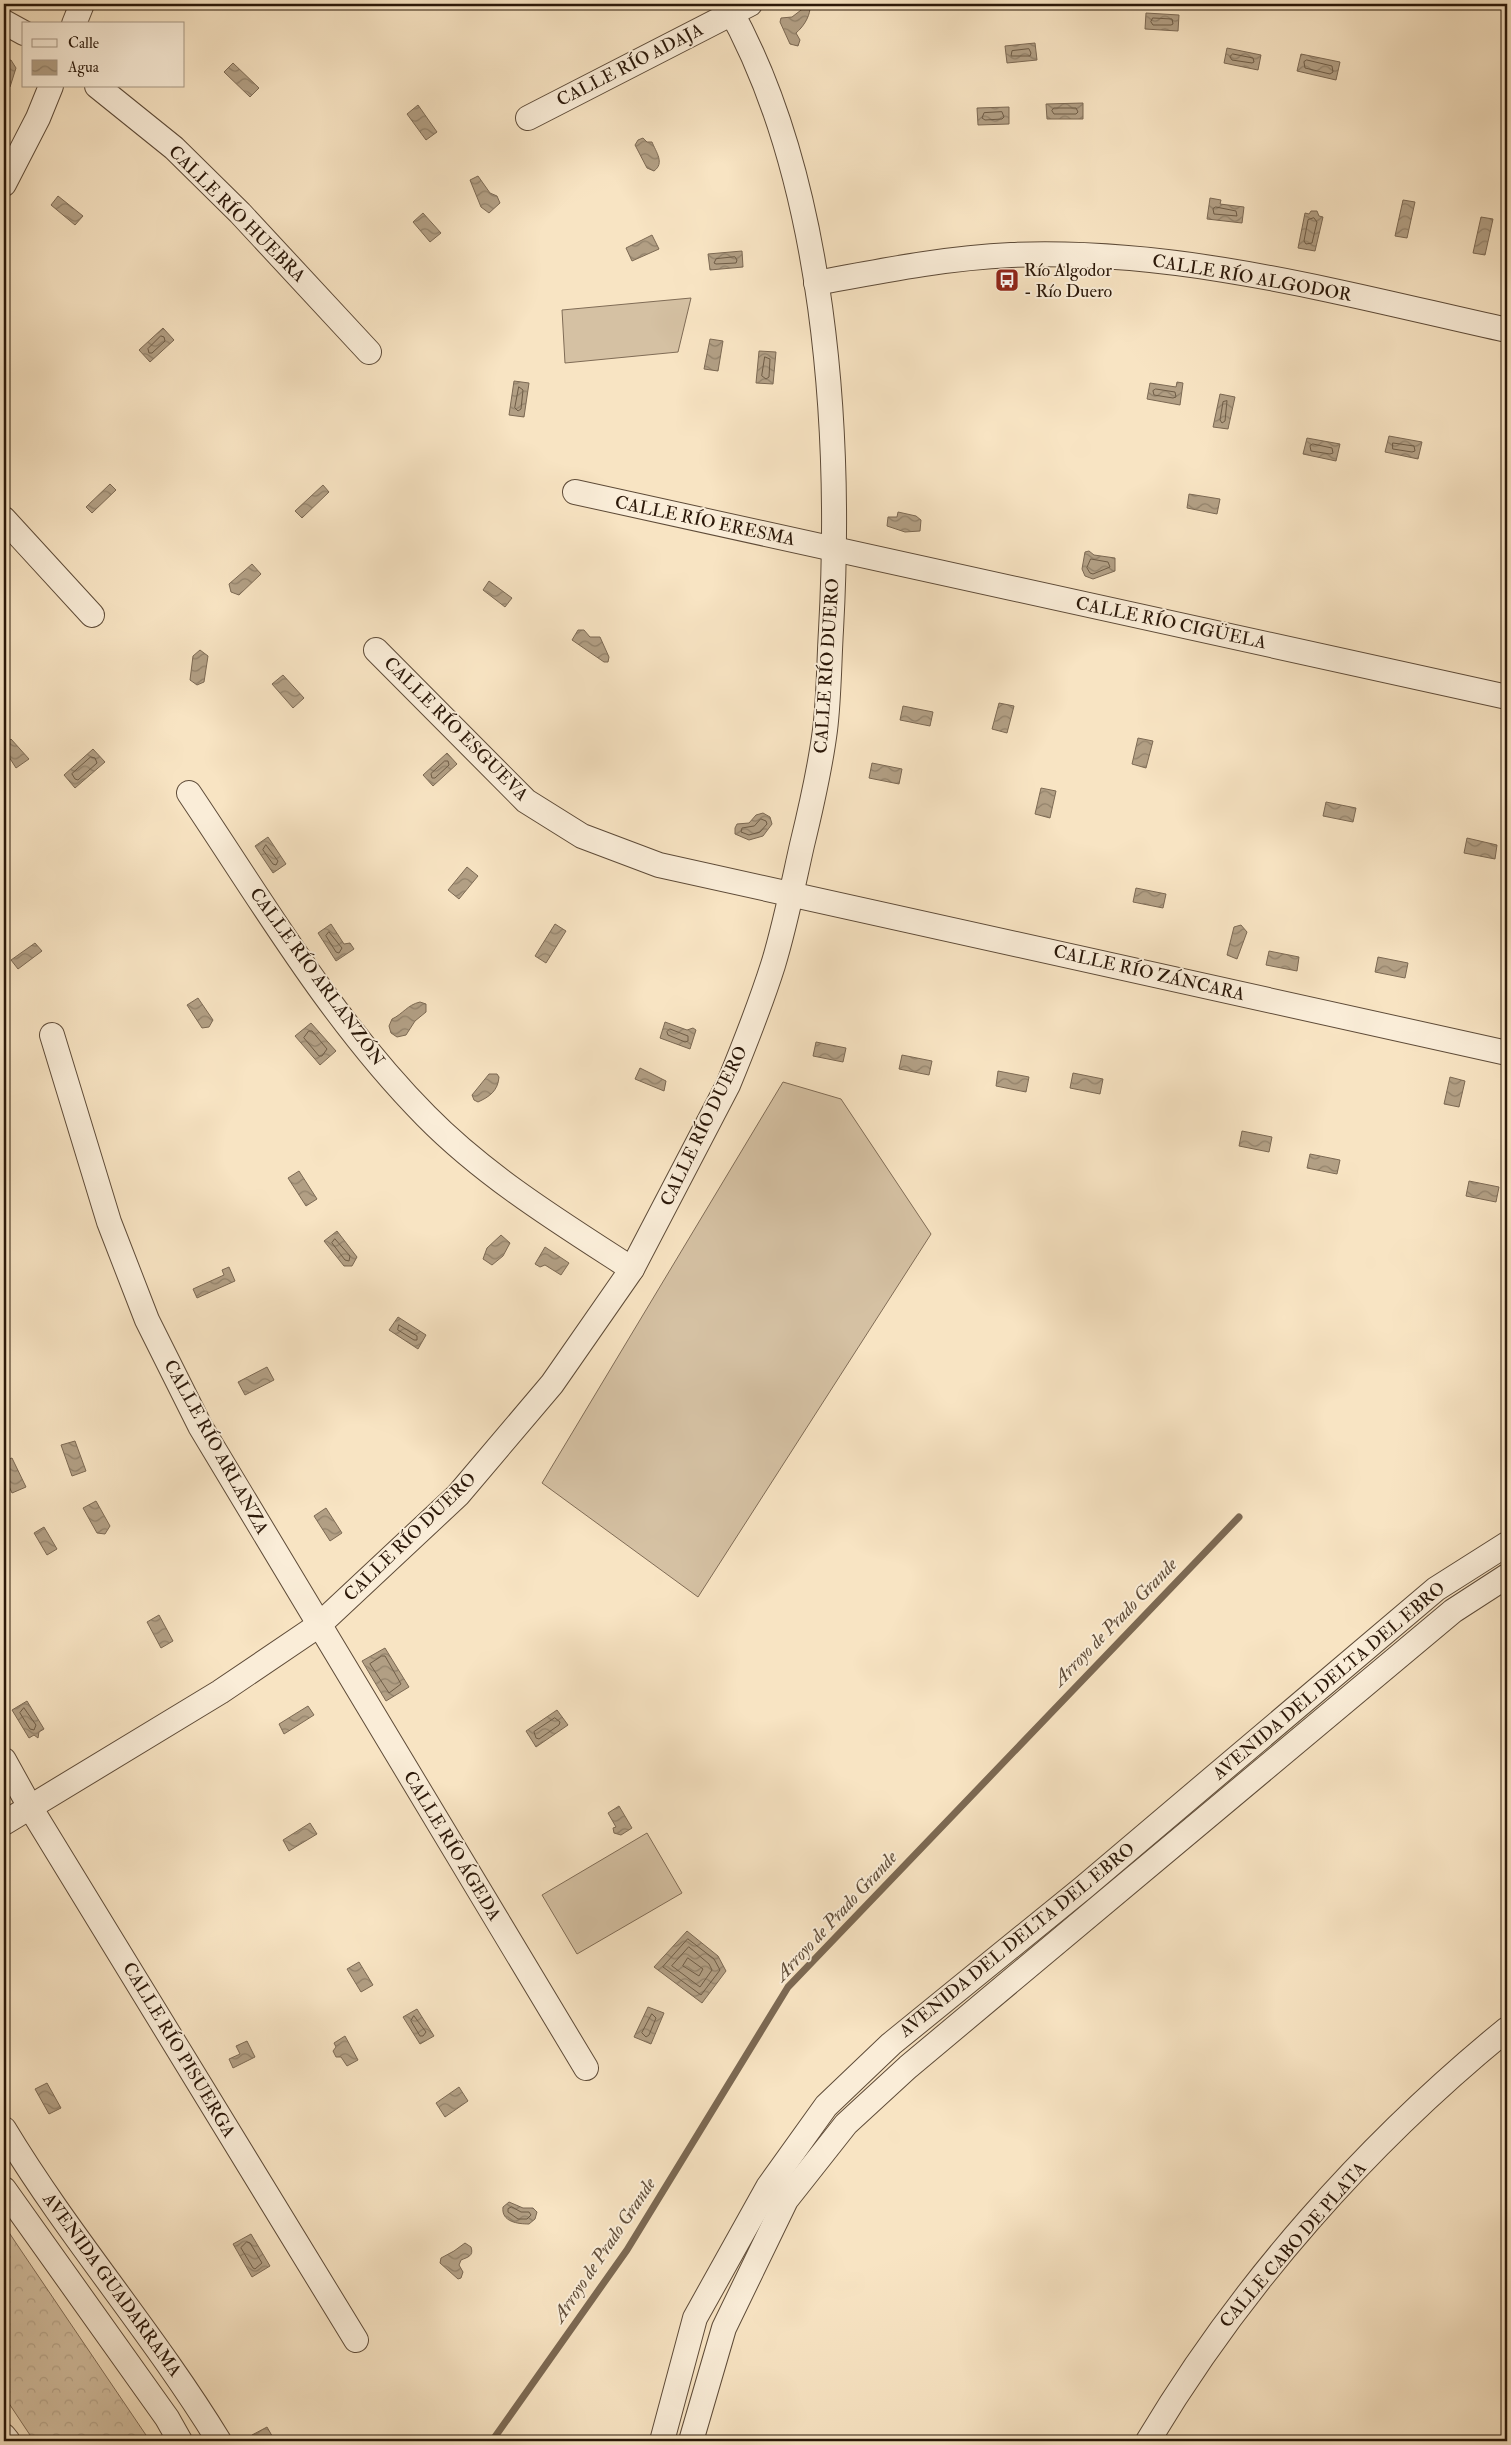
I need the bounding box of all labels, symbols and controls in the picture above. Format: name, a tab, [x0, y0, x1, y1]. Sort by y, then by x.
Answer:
street label: CALLE RÍO ADAJA	[553, 18, 708, 112]
legend	[22, 22, 185, 88]
text: Calle	[68, 34, 99, 53]
text: Agua	[67, 58, 100, 77]
street label: CALLE RÍO HUEBRA	[164, 141, 311, 288]
street label: CALLE RÍO ALGODOR	[1151, 249, 1355, 307]
place label: Río Algodor - Río Duero	[1024, 259, 1113, 303]
bus stop icon: Río Algodor - Río Duero	[994, 267, 1020, 293]
street label: CALLE RÍO ERESMA	[613, 491, 798, 551]
street label: CALLE RÍO DUERO	[809, 578, 845, 754]
street label: CALLE RÍO CIGÜELA	[1074, 592, 1269, 655]
street label: CALLE RÍO ESGUEVA	[379, 652, 534, 807]
street label: CALLE RÍO ARLANZÓN	[244, 883, 390, 1071]
street label: CALLE RÍO ZÁNCARA	[1051, 940, 1247, 1006]
street label: CALLE RÍO DUERO	[655, 1042, 753, 1210]
street label: CALLE RÍO ARLANZA	[158, 1356, 274, 1539]
street label: CALLE RÍO DUERO	[339, 1468, 481, 1606]
water label: Arroyo de Prado Grande	[1046, 1552, 1183, 1693]
street label: AVENIDA DEL DELTA DEL EBRO	[1207, 1577, 1450, 1786]
street label: CALLE RÍO ÁGEDA	[398, 1767, 506, 1926]
street label: AVENIDA DEL DELTA DEL EBRO	[894, 1838, 1140, 2043]
water label: Arroyo de Prado Grande	[768, 1845, 903, 1988]
street label: CALLE RÍO PISUERGA	[117, 1958, 241, 2142]
street label: CALLE CABO DE PLATA	[1215, 2157, 1372, 2333]
water label: Arroyo de Prado Grande	[546, 2173, 662, 2328]
street label: AVENIDA GUADARRAMA	[37, 2188, 187, 2382]

